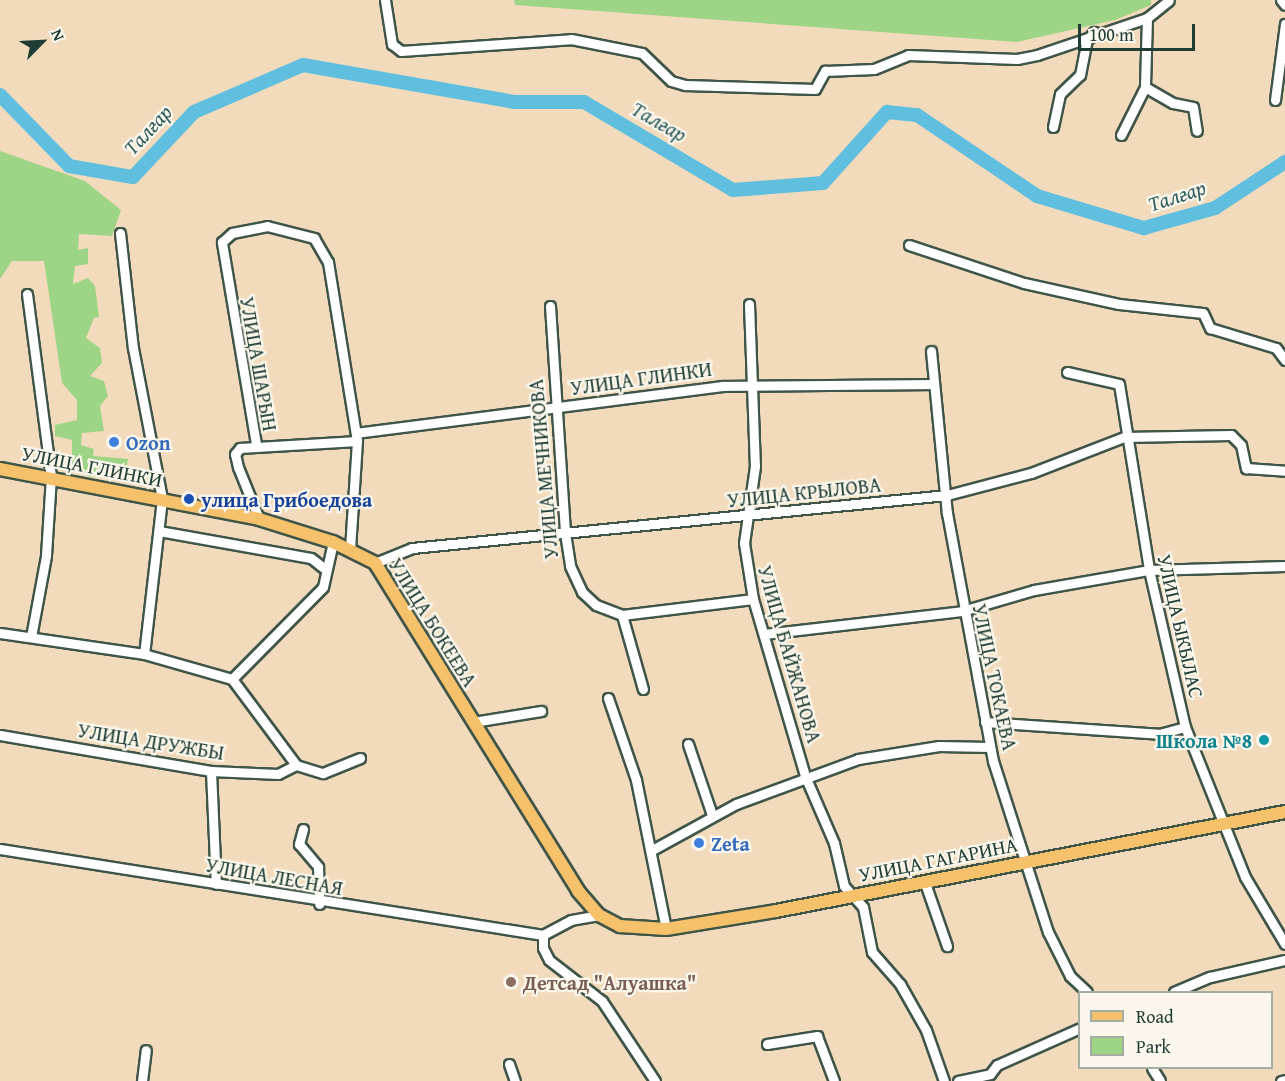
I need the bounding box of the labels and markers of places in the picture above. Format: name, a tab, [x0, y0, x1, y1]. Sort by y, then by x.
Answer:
place label: Ozon	[126, 430, 171, 454]
marker: Ozon	[107, 435, 121, 449]
place label: улица Грибоедова	[201, 487, 372, 511]
marker: улица Грибоедова	[182, 492, 196, 506]
place label: Школа №8	[1156, 728, 1252, 752]
marker: Школа №8	[1257, 733, 1271, 747]
place label: Zeta	[711, 831, 750, 855]
marker: Zeta	[692, 836, 706, 850]
place label: Детсад "Алуашка"	[523, 970, 696, 994]
marker: Детсад "Алуашка"	[504, 975, 518, 989]

